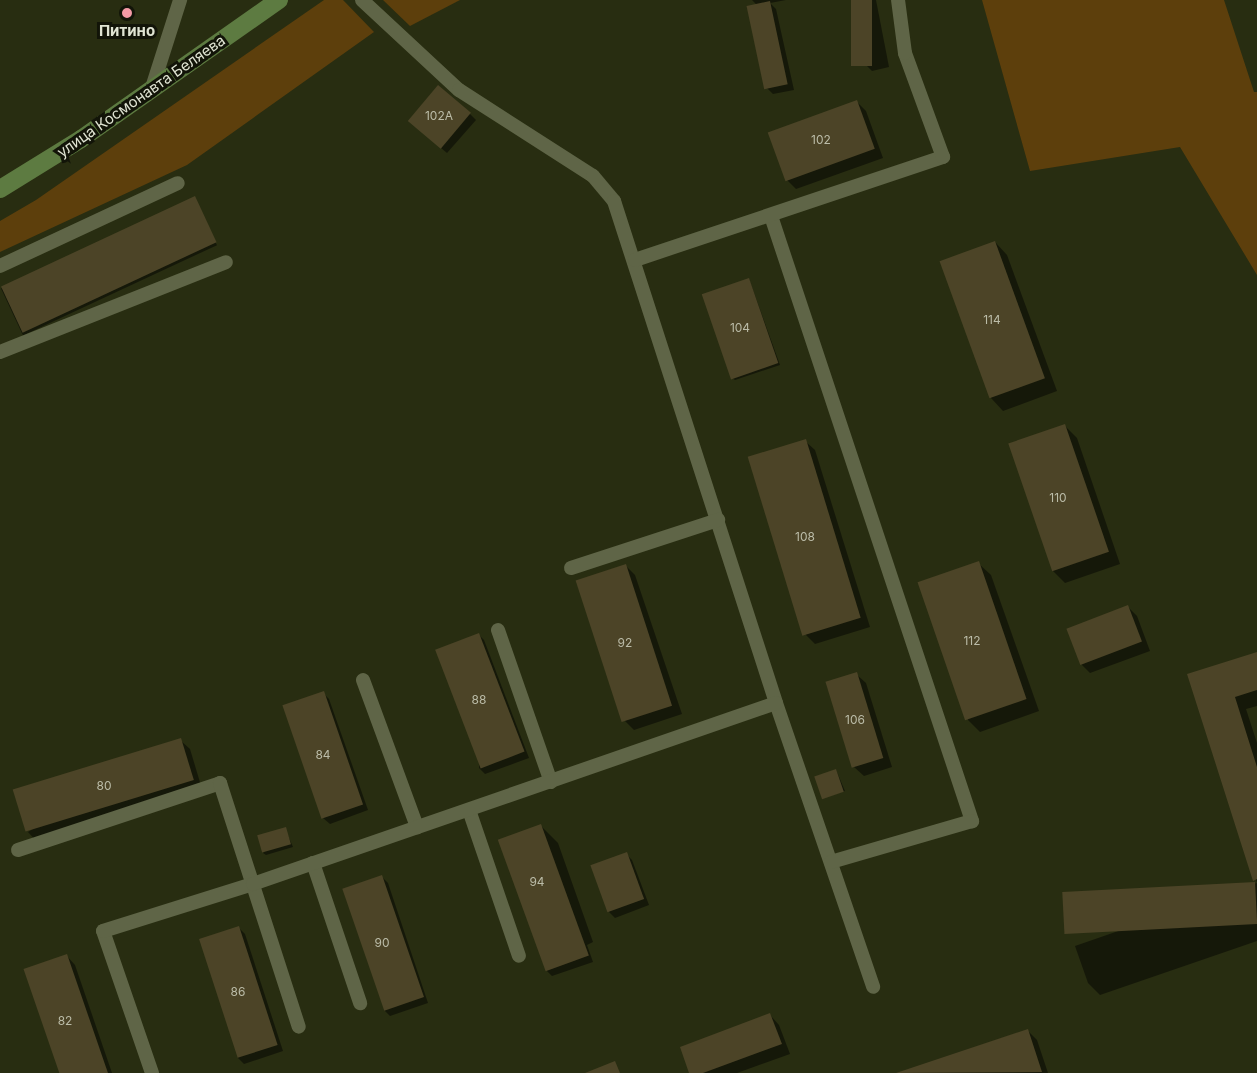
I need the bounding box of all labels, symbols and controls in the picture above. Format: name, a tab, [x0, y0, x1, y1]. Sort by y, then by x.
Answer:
marker: Питино	[120, 6, 134, 20]
place label: Питино	[99, 22, 155, 40]
street label: улица Космонавта Беляева	[54, 31, 228, 161]
house number: 102А	[425, 109, 453, 123]
house number: 102	[811, 133, 831, 147]
house number: 114	[983, 313, 1001, 327]
house number: 104	[730, 321, 750, 335]
house number: 110	[1049, 491, 1067, 505]
house number: 108	[795, 530, 815, 544]
house number: 112	[963, 634, 981, 648]
house number: 92	[618, 636, 632, 650]
house number: 88	[472, 693, 486, 707]
house number: 106	[845, 713, 865, 727]
house number: 84	[315, 748, 331, 762]
house number: 80	[97, 779, 111, 793]
house number: 94	[529, 875, 545, 889]
house number: 90	[374, 936, 390, 950]
house number: 86	[231, 985, 245, 999]
house number: 82	[58, 1014, 72, 1028]

